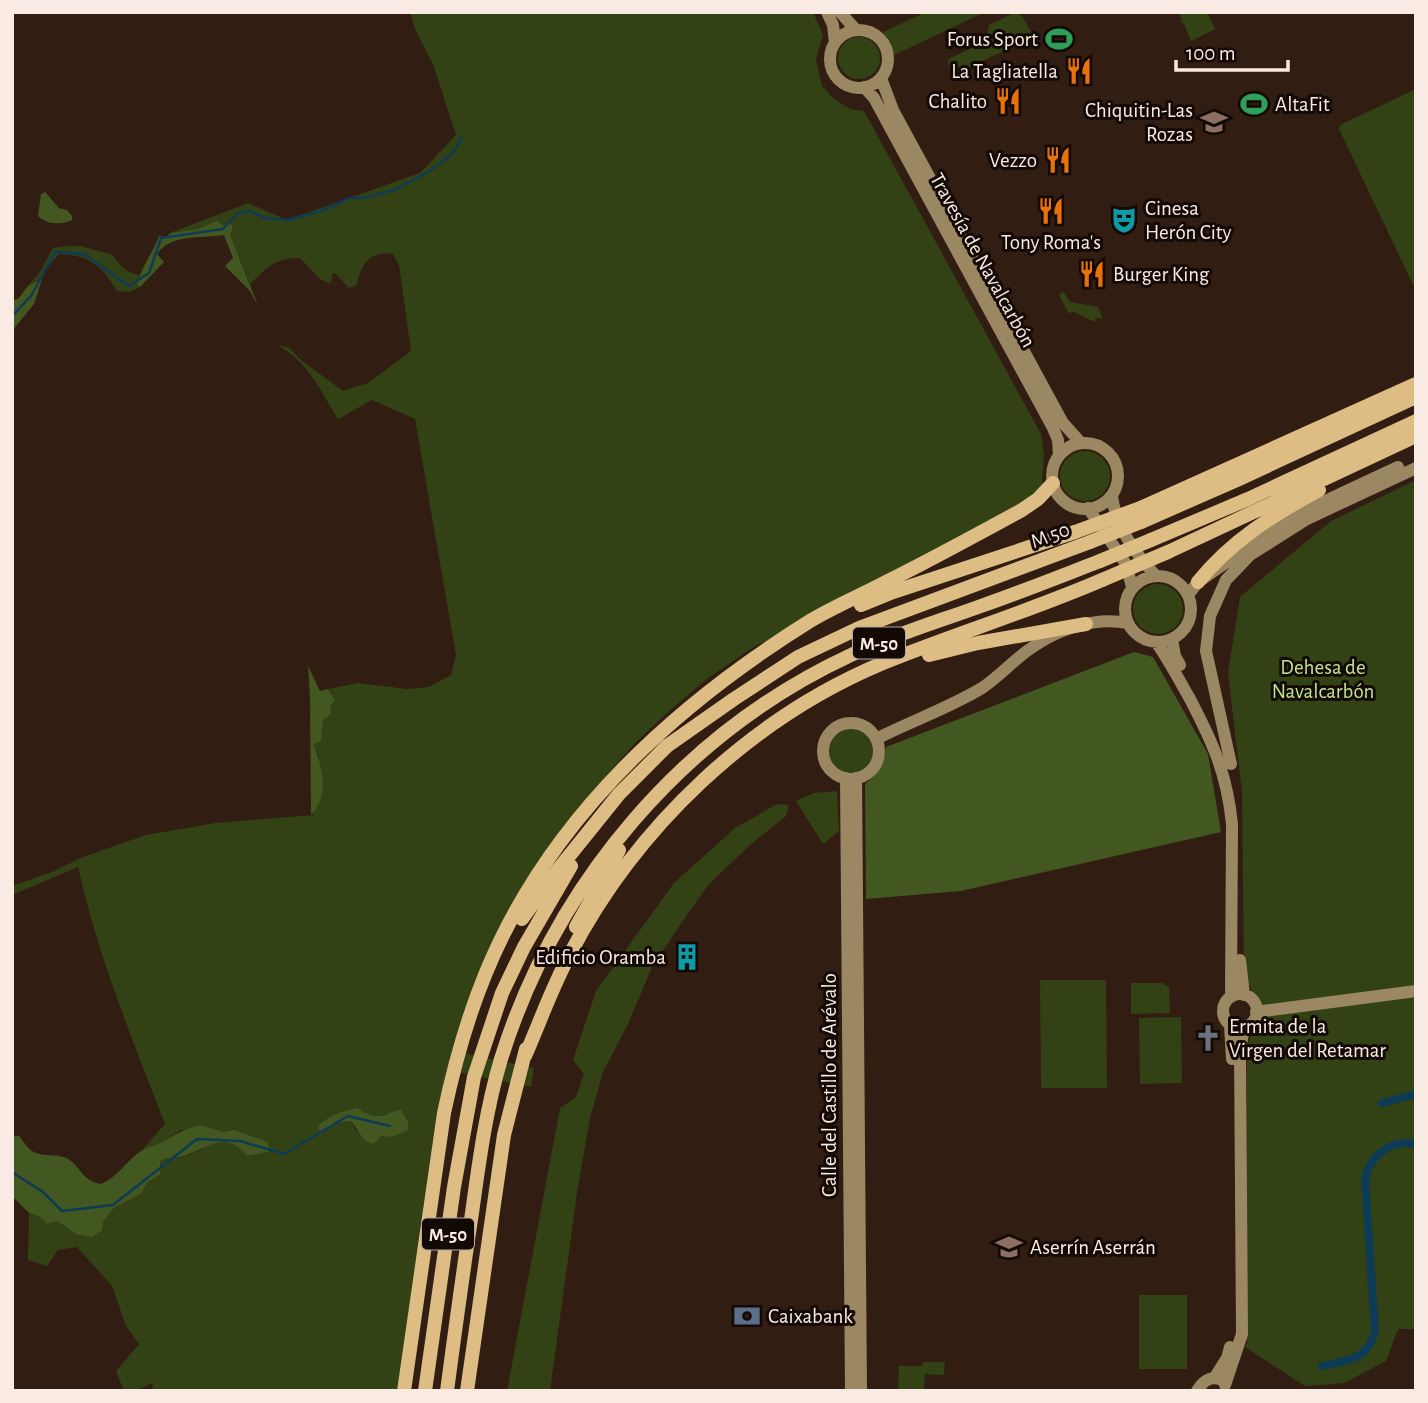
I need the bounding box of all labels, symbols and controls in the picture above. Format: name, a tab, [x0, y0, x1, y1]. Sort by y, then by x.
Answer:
sports icon: Forus Sport	[1044, 24, 1074, 54]
scale bar	[1176, 28, 1288, 72]
place label: Forus Sport	[947, 29, 1038, 50]
text: 100 m	[1186, 43, 1236, 64]
restaurant icon: La Tagliatella	[1064, 56, 1094, 86]
place label: La Tagliatella	[951, 61, 1058, 82]
restaurant icon: Chalito	[993, 86, 1023, 116]
sports icon: AltaFit	[1239, 89, 1269, 119]
place label: Chalito	[928, 91, 987, 112]
place label: AltaFit	[1275, 94, 1330, 115]
place label: Chiquitin-Las Rozas	[1085, 100, 1193, 145]
school or university icon: Chiquitin-Las Rozas	[1199, 107, 1229, 137]
restaurant icon: Vezzo	[1043, 145, 1073, 175]
place label: Vezzo	[989, 150, 1037, 171]
street label: Travesía de Navalcarbón	[926, 169, 1039, 351]
restaurant icon: Tony Roma's	[1036, 196, 1066, 226]
place label: Cinesa Herón City	[1145, 198, 1231, 243]
theatre icon: Cinesa Herón City	[1109, 205, 1139, 235]
place label: Tony Roma's	[1001, 232, 1101, 253]
restaurant icon: Burger King	[1077, 259, 1107, 289]
place label: Burger King	[1113, 264, 1210, 285]
street label: M 50	[1028, 519, 1073, 552]
road number: M-50	[853, 628, 905, 658]
park label: Dehesa de Navalcarbón	[1272, 657, 1374, 702]
building icon: Edificio Oramba	[672, 942, 702, 972]
place label: Edificio Oramba	[535, 947, 666, 968]
street label: Calle del Castillo de Arévalo	[819, 973, 840, 1197]
place label: Ermita de la Virgen del Retamar	[1229, 1016, 1386, 1061]
church icon: Ermita de la Virgen del Retamar	[1193, 1023, 1223, 1053]
road number: M-50	[422, 1218, 474, 1250]
school or university icon: Aserrín Aserrán	[994, 1232, 1024, 1262]
place label: Aserrín Aserrán	[1030, 1237, 1156, 1258]
bank icon: Caixabank	[732, 1301, 762, 1331]
place label: Caixabank	[768, 1306, 853, 1327]

